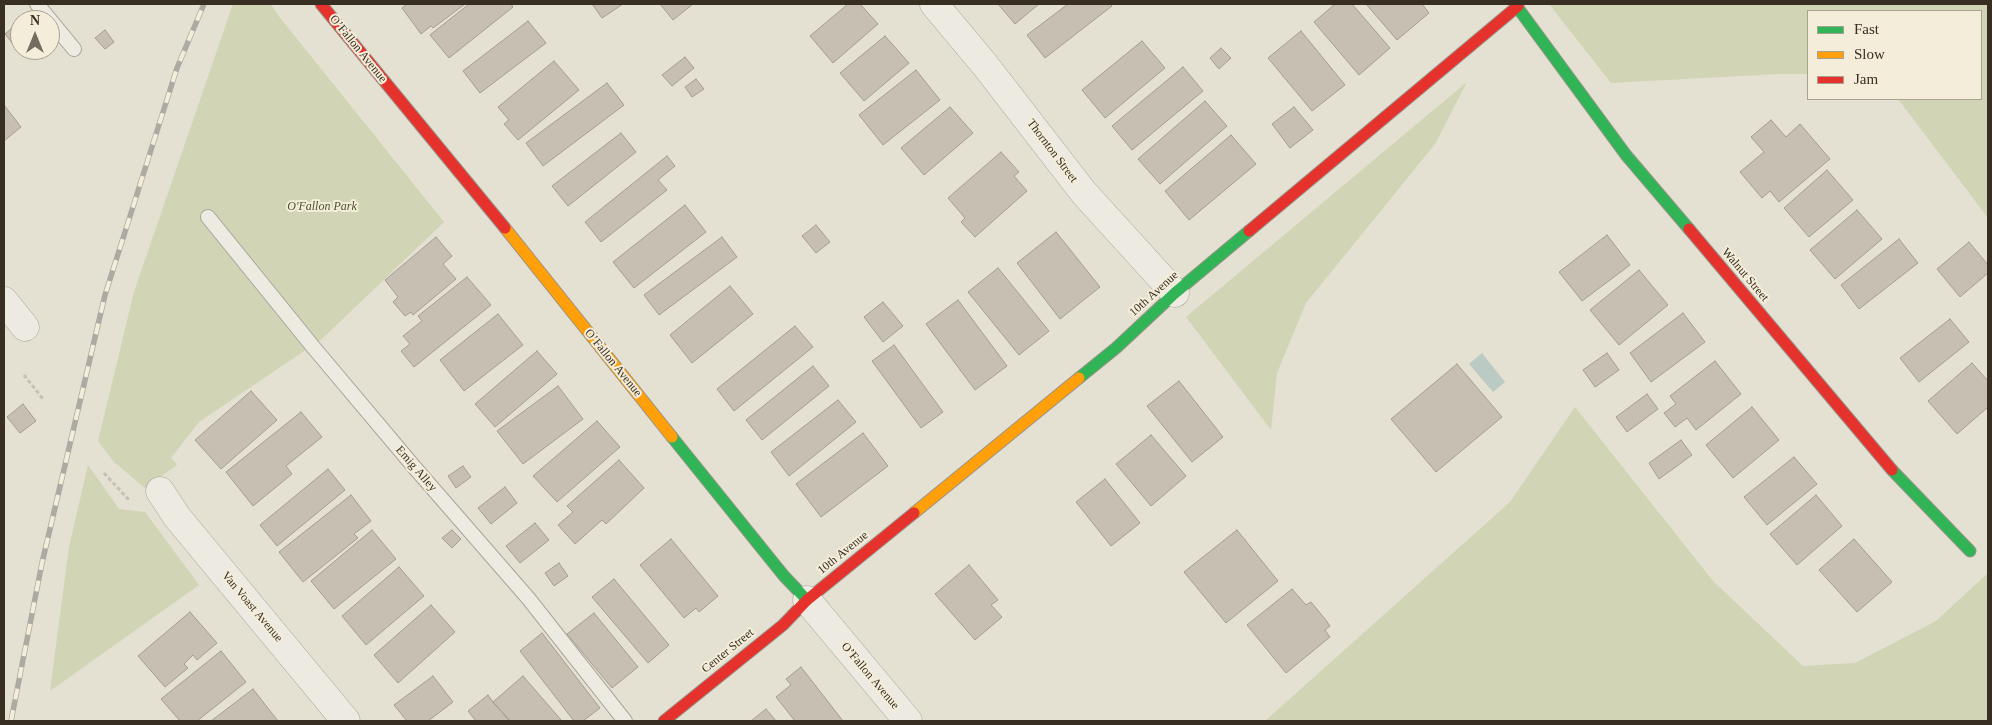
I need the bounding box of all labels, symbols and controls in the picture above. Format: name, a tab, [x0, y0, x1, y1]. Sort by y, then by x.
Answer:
north arrow	[10, 10, 60, 60]
legend	[1807, 10, 1982, 100]
street label: O’Fallon Avenue	[326, 12, 390, 86]
text: N	[30, 13, 40, 28]
text: Fast	[1854, 21, 1879, 37]
text: Slow	[1854, 46, 1885, 62]
text: Jam	[1854, 71, 1878, 87]
street label: Thornton Street	[1023, 116, 1081, 186]
park label: O'Fallon Park	[287, 200, 357, 214]
street label: Walnut Street	[1718, 245, 1772, 305]
street label: 10th Avenue	[1127, 268, 1181, 320]
street label: O’Fallon Avenue	[581, 326, 645, 400]
street label: Emig Alley	[392, 443, 440, 495]
street label: 10th Avenue	[815, 528, 871, 578]
street label: Van Voast Avenue	[218, 569, 286, 645]
street label: Center Street	[699, 626, 757, 676]
street label: O’Fallon Avenue	[838, 640, 902, 712]

